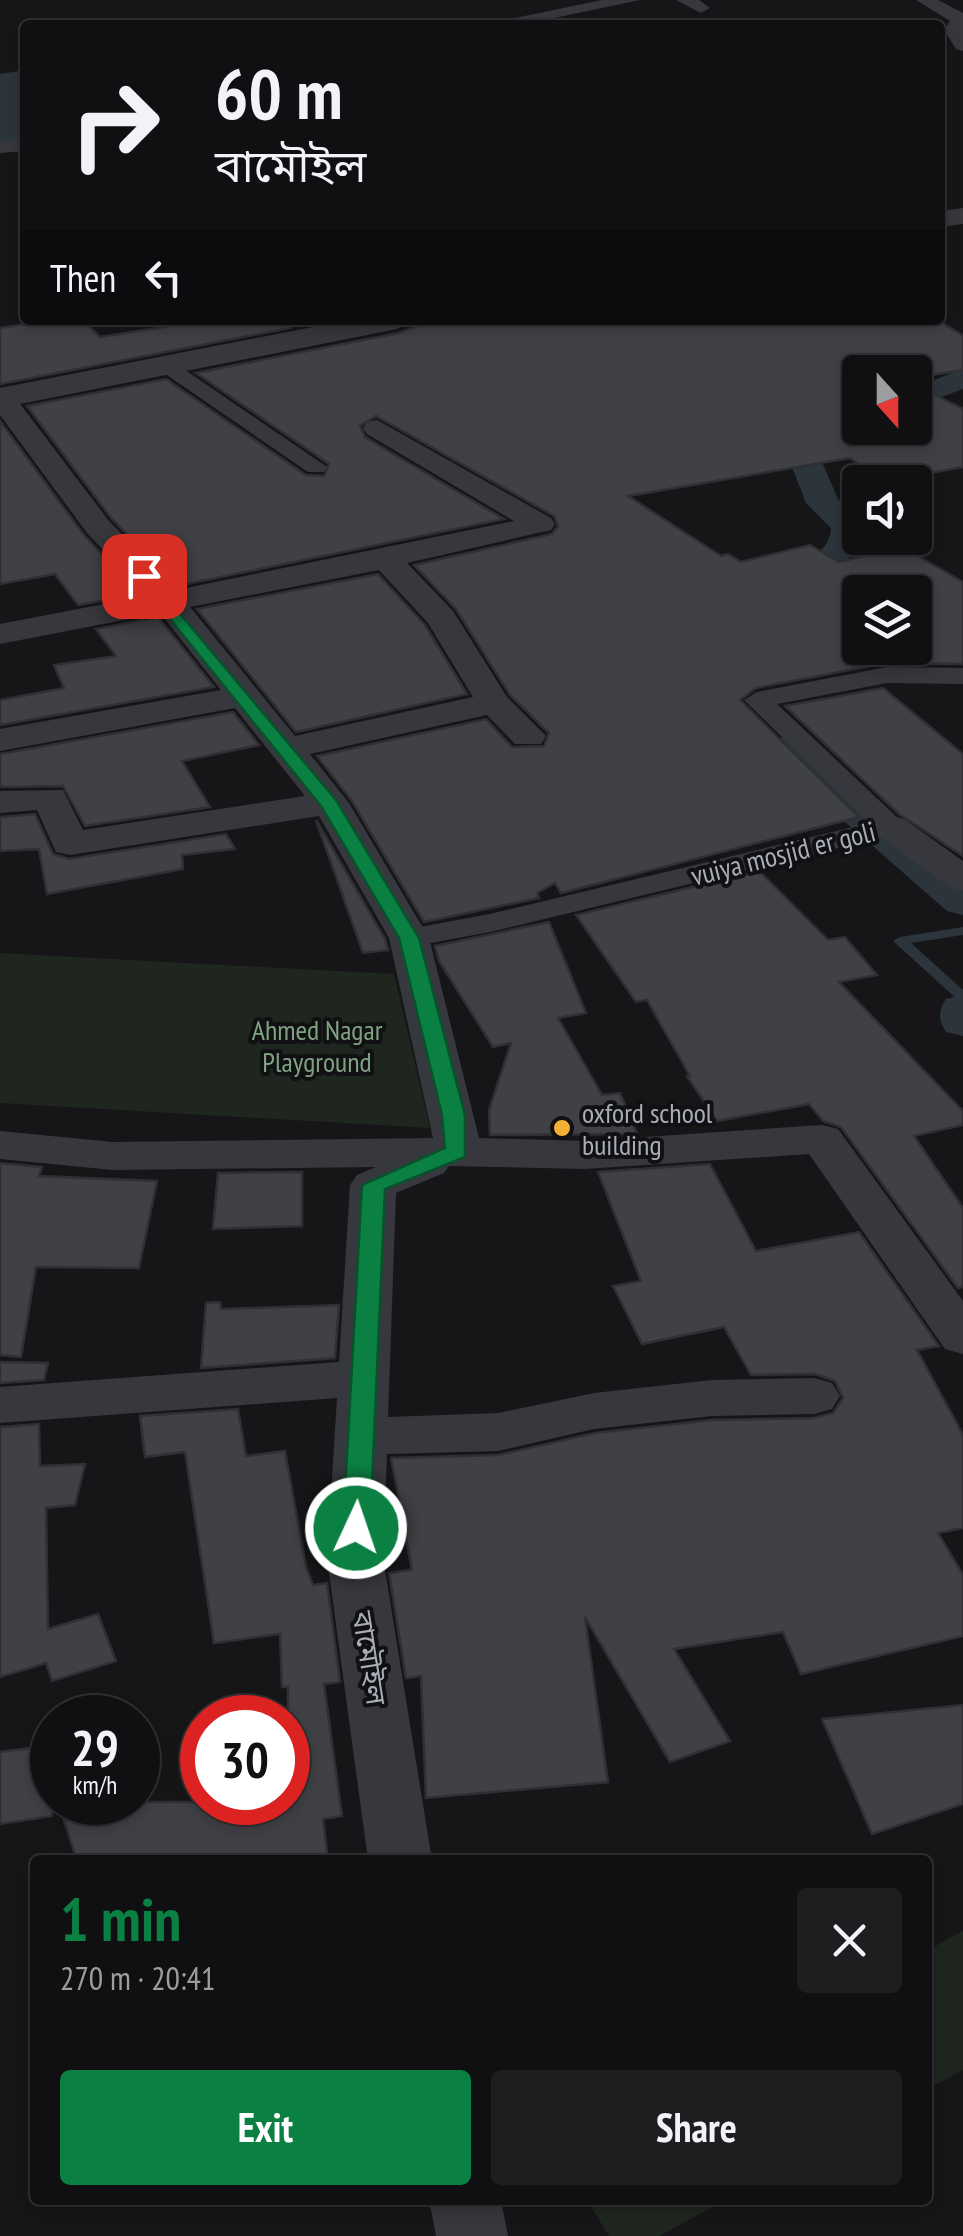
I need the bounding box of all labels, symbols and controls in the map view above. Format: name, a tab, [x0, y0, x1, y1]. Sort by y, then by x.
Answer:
text: 60 m	[215, 48, 343, 138]
icon: right	[50, 60, 180, 190]
text: বামৌইল	[215, 136, 366, 194]
icon: left	[136, 250, 191, 305]
text: Then	[50, 253, 116, 302]
north arrow	[842, 355, 932, 445]
map controls	[842, 355, 932, 665]
button: sound	[842, 465, 932, 555]
pin	[102, 534, 187, 619]
icon: arrive	[117, 549, 172, 604]
button: layers	[842, 575, 932, 665]
street label: vuiya mosjid er goli	[687, 812, 879, 894]
park label: Ahmed Nagar Playground	[252, 1011, 383, 1080]
place label: oxford school building	[582, 1094, 713, 1163]
marker: oxford school building	[551, 1117, 573, 1139]
position arrow	[304, 1476, 408, 1580]
street label: বামৌইল	[344, 1608, 396, 1708]
speed limit sign: 30	[180, 1695, 310, 1825]
text: 29	[71, 1715, 119, 1780]
text: km/h	[73, 1769, 117, 1801]
text: 1 min	[60, 1880, 181, 1958]
button: close	[797, 1888, 902, 1993]
text: 270 m · 20:41	[60, 1957, 215, 1999]
button: Exit	[60, 2070, 471, 2185]
button: Share	[491, 2070, 902, 2185]

